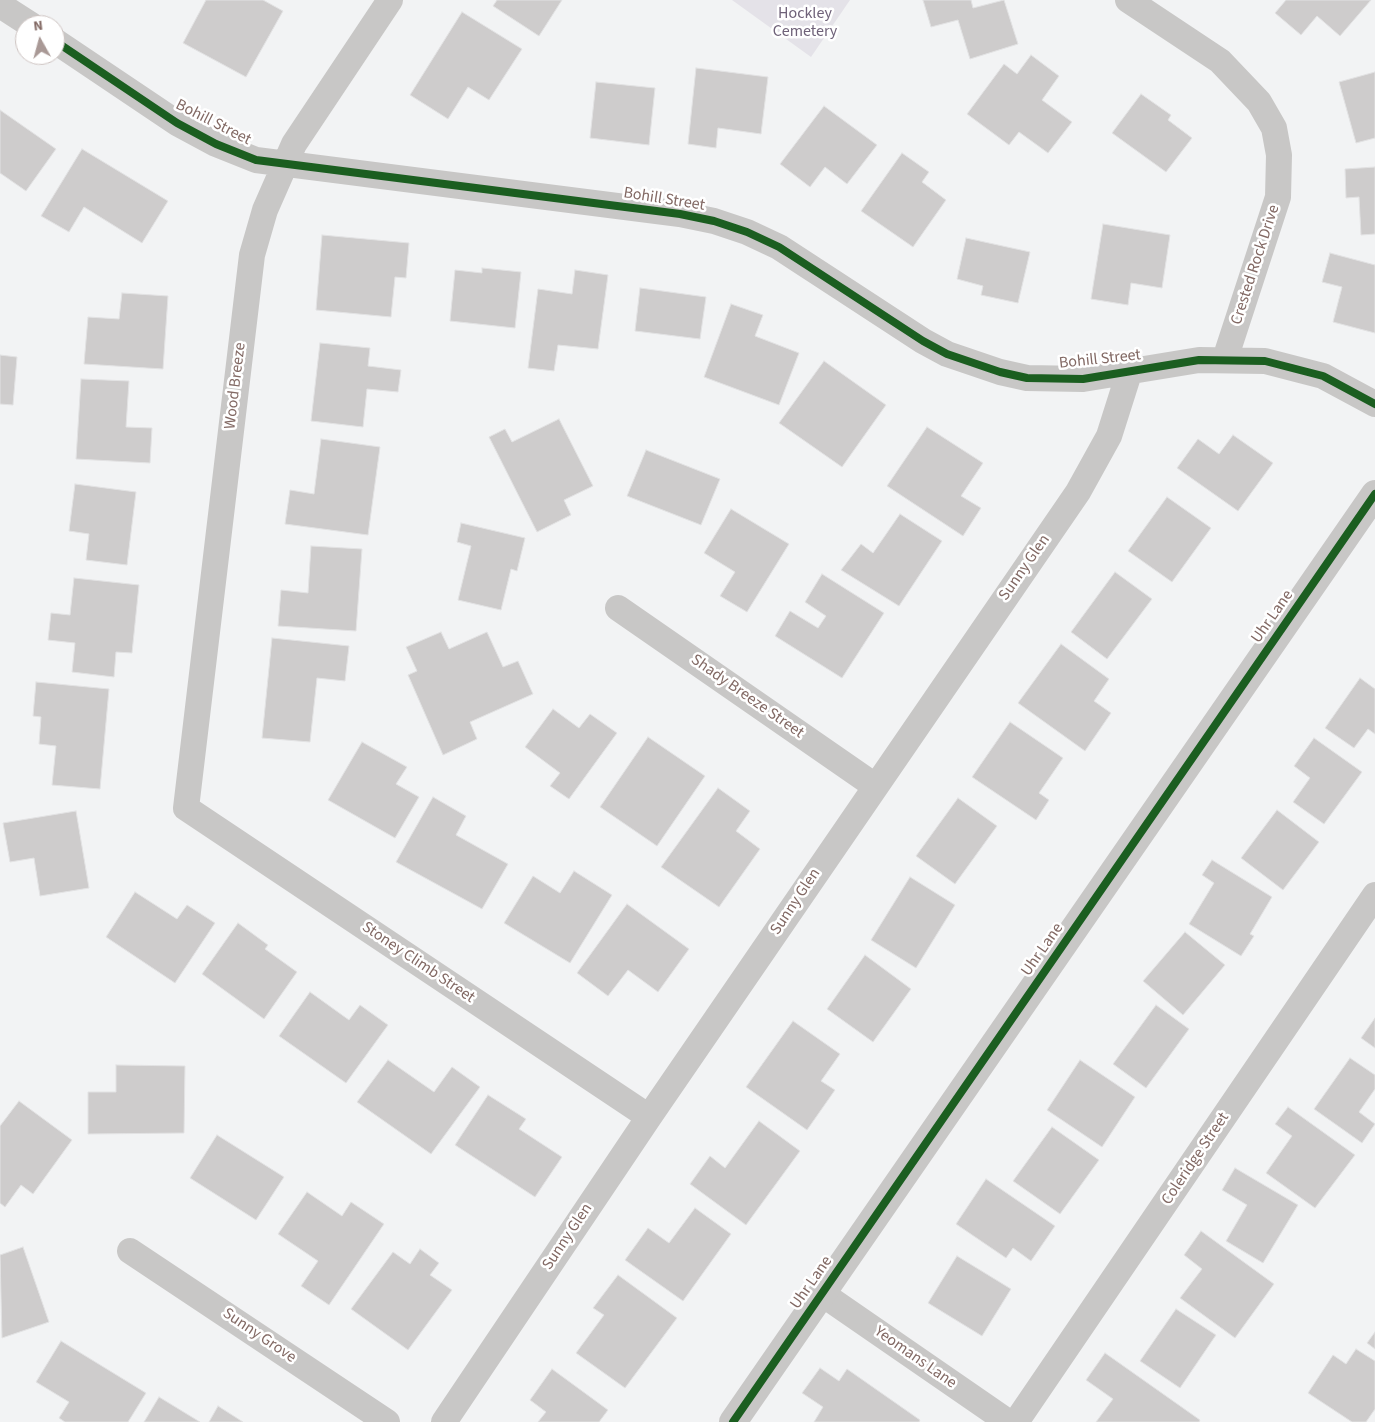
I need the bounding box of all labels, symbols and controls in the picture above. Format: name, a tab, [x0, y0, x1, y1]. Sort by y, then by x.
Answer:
park label: Hockley Cemetery	[773, 4, 837, 42]
north arrow	[15, 15, 65, 65]
text: N	[32, 16, 44, 37]
street label: Bohill Street	[172, 96, 254, 150]
street label: Bohill Street	[622, 184, 706, 216]
street label: Crested Rock Drive	[1228, 203, 1284, 327]
street label: Wood Breeze	[221, 342, 251, 430]
street label: Bohill Street	[1058, 346, 1142, 374]
street label: Sunny Glen	[995, 531, 1055, 605]
street label: Uhr Lane	[1248, 587, 1298, 647]
street label: Shady Breeze Street	[687, 651, 807, 743]
street label: Sunny Glen	[767, 865, 825, 939]
street label: Stoney Climb Street	[358, 918, 478, 1008]
street label: Uhr Lane	[1018, 920, 1068, 980]
street label: Coleridge Street	[1158, 1109, 1234, 1209]
street label: Sunny Glen	[539, 1200, 597, 1274]
street label: Uhr Lane	[787, 1253, 837, 1313]
street label: Sunny Grove	[219, 1304, 299, 1368]
street label: Yeomans Lane	[870, 1323, 960, 1393]

